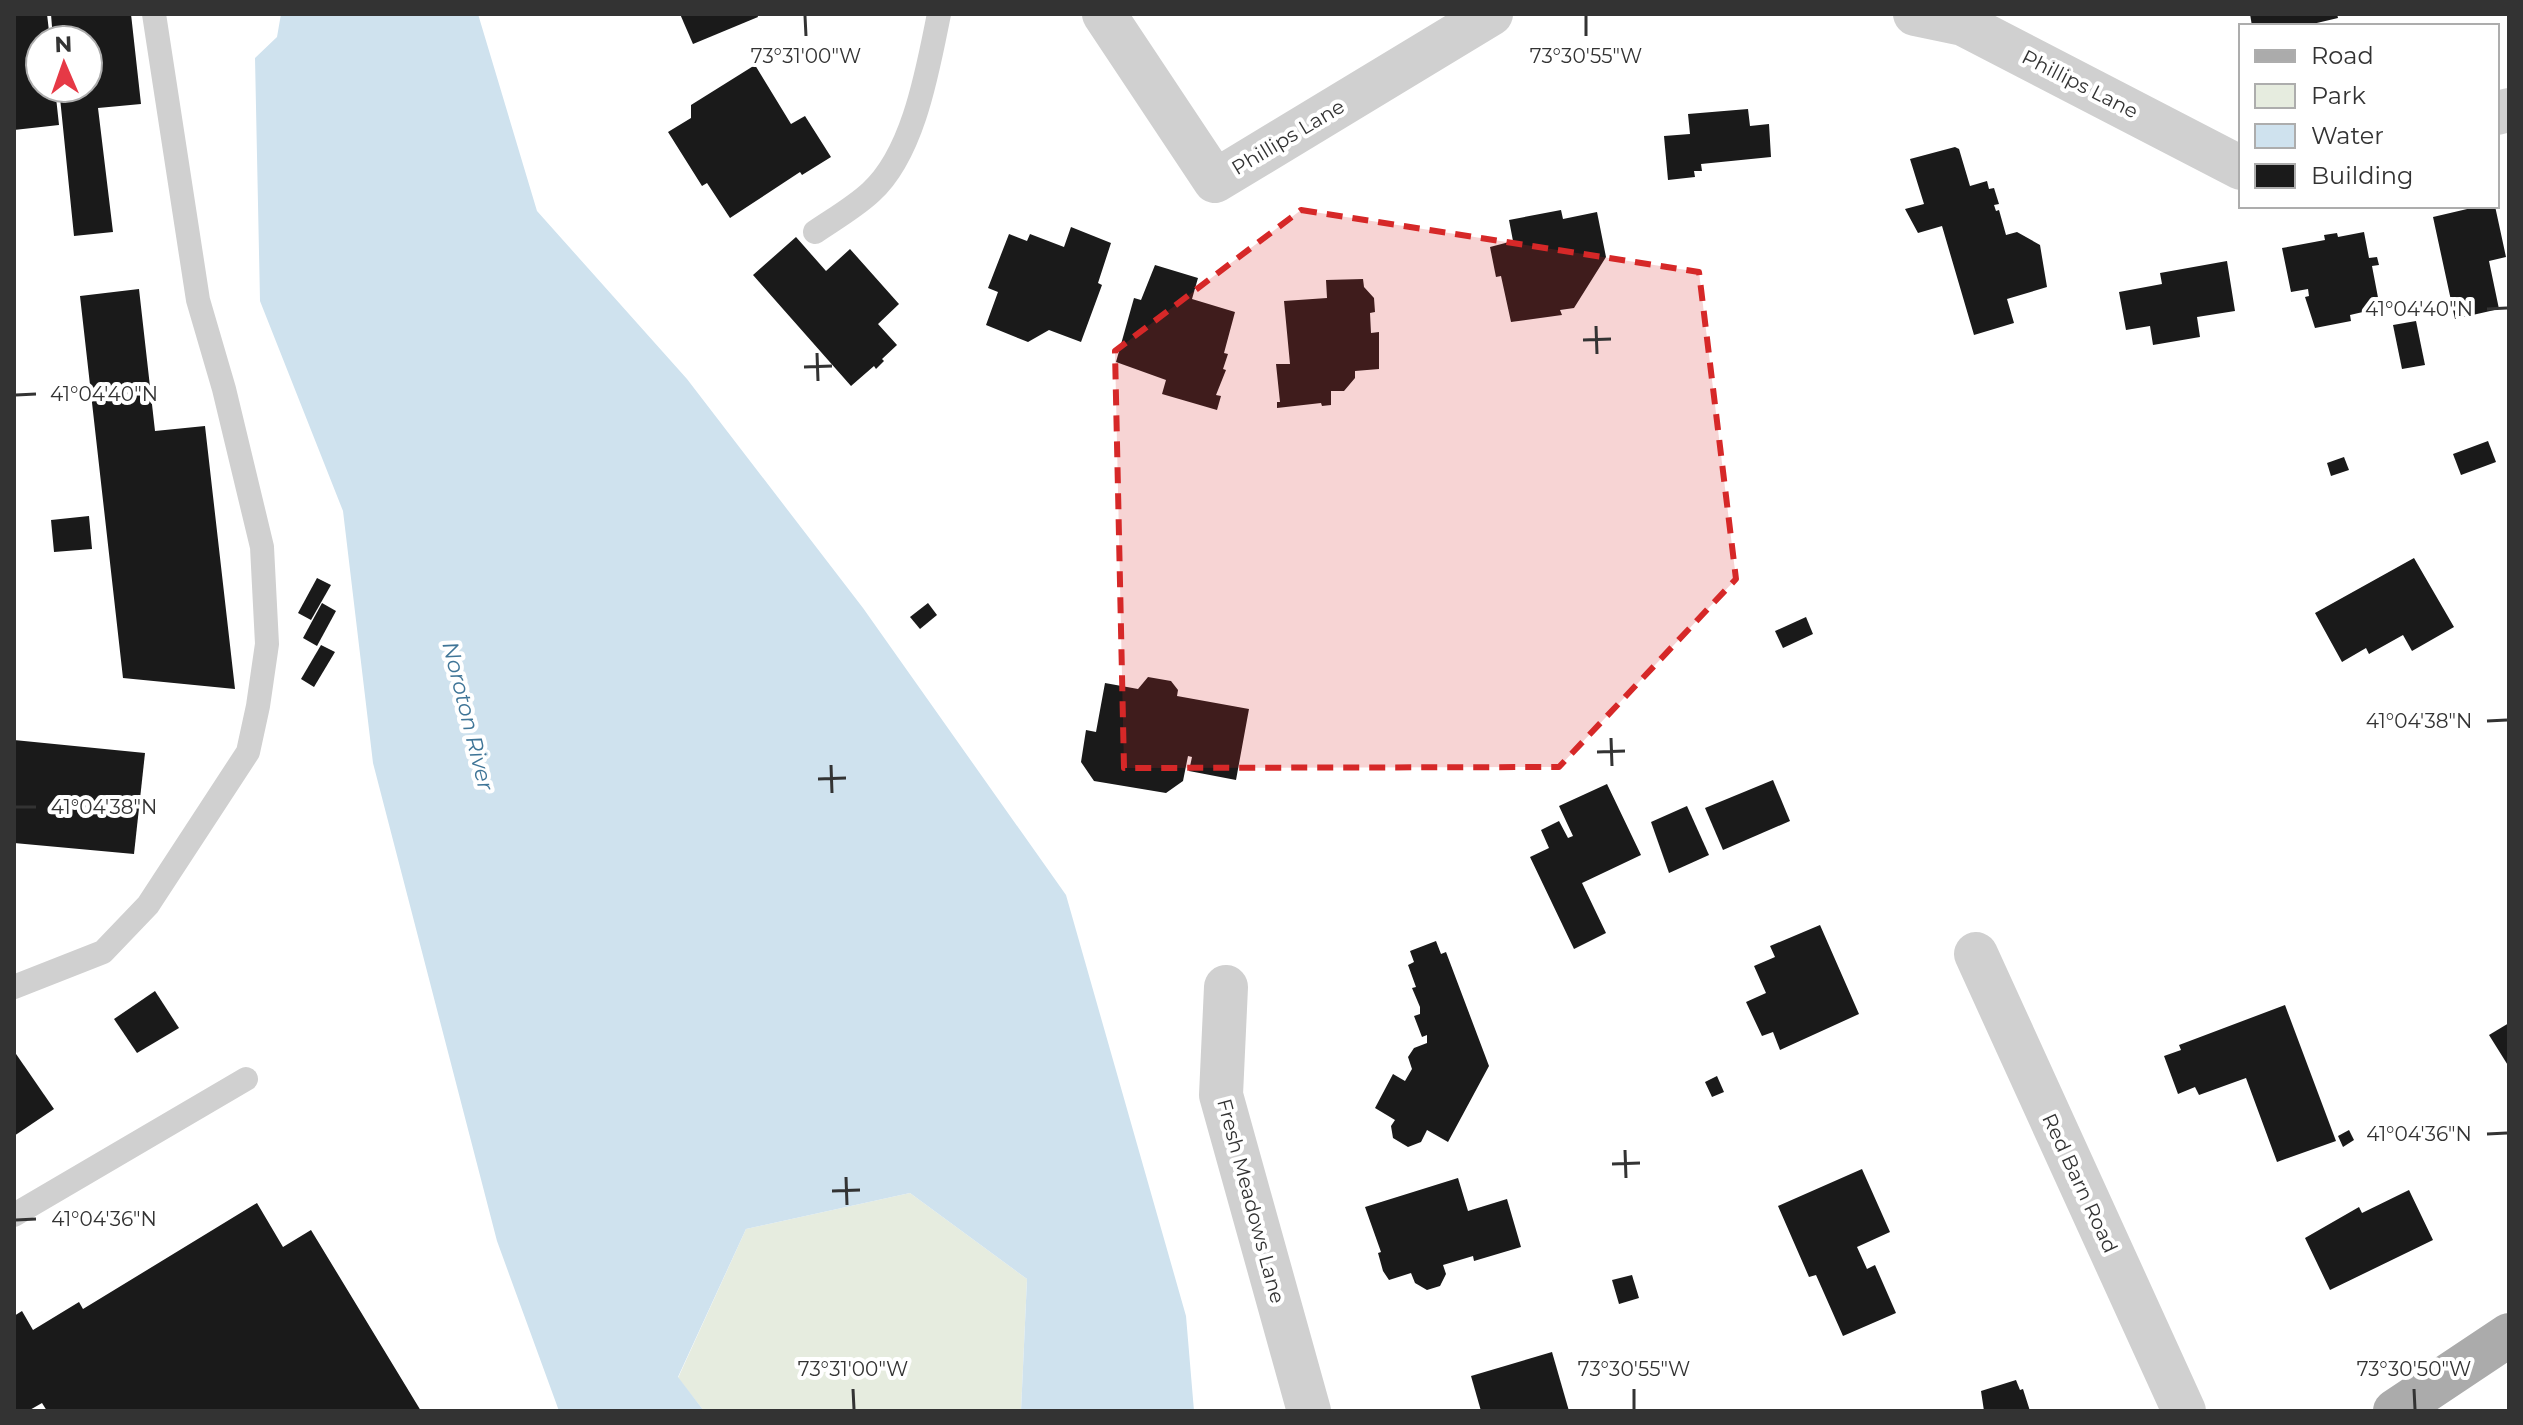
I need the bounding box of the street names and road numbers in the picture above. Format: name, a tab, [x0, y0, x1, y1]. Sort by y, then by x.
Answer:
street label: Phillips Lane	[2018, 44, 2142, 124]
street label: Phillips Lane	[1227, 94, 1349, 180]
street label: Fresh Meadows Lane	[1212, 1096, 1290, 1306]
street label: Red Barn Road	[2037, 1109, 2123, 1257]

